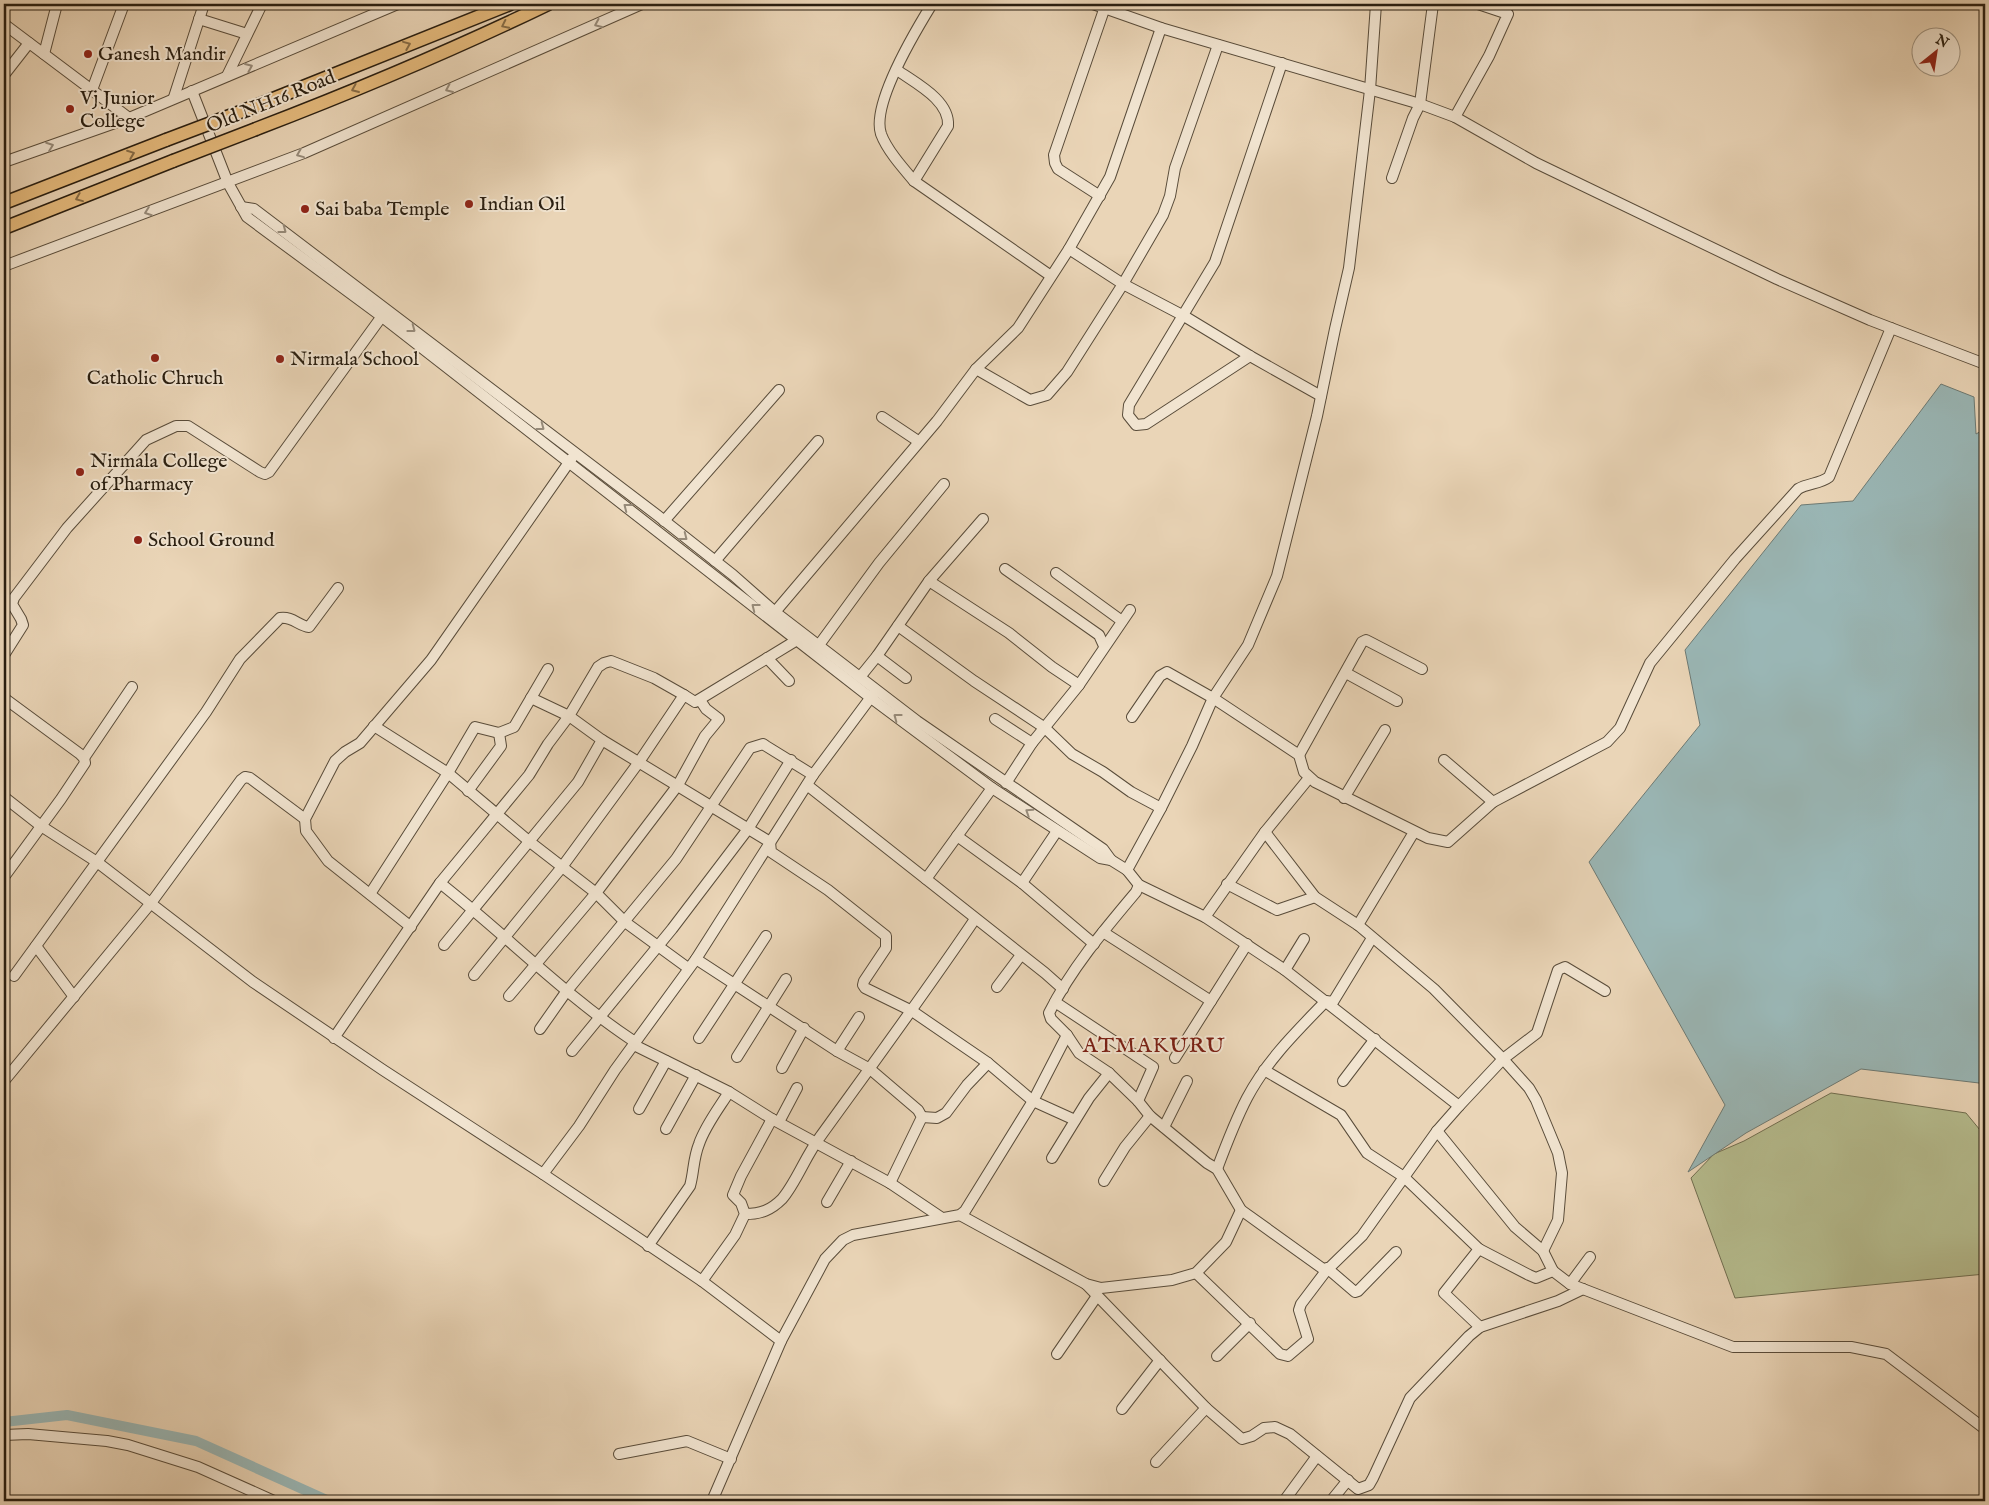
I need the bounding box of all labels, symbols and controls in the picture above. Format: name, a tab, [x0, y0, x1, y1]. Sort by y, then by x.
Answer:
one-way arrow	[594, 17, 603, 28]
one-way arrow	[501, 19, 510, 29]
north arrow	[1912, 28, 1962, 78]
text: N	[1931, 30, 1952, 52]
one-way arrow	[402, 41, 411, 52]
place label: Ganesh Mandir	[98, 42, 227, 67]
marker: Ganesh Mandir	[82, 48, 94, 60]
one-way arrow	[244, 62, 253, 73]
street label: Old NH16 Road	[203, 65, 339, 139]
one-way arrow	[351, 83, 360, 93]
one-way arrow	[445, 83, 454, 94]
place label: Vj Junior College	[79, 86, 155, 134]
marker: Vj Junior College	[64, 103, 76, 115]
one-way arrow	[45, 142, 53, 152]
one-way arrow	[296, 148, 305, 158]
one-way arrow	[126, 150, 135, 160]
one-way arrow	[75, 192, 84, 202]
place label: Indian Oil	[479, 192, 566, 217]
place label: Sai baba Temple	[315, 197, 449, 222]
marker: Indian Oil	[463, 198, 475, 210]
marker: Sai baba Temple	[299, 203, 311, 215]
one-way arrow	[145, 206, 153, 216]
one-way arrow	[277, 225, 286, 233]
one-way arrow	[406, 323, 416, 332]
place label: Nirmala School	[290, 347, 419, 372]
marker: Catholic Chruch	[149, 352, 161, 364]
marker: Nirmala School	[274, 353, 286, 365]
place label: Catholic Chruch	[87, 366, 224, 391]
one-way arrow	[535, 422, 544, 430]
place label: Nirmala College of Pharmacy	[90, 449, 227, 497]
marker: Nirmala College of Pharmacy	[74, 466, 86, 478]
one-way arrow	[624, 505, 633, 513]
place label: School Ground	[148, 528, 275, 553]
one-way arrow	[678, 531, 687, 539]
marker: School Ground	[132, 534, 144, 546]
one-way arrow	[751, 604, 761, 613]
one-way arrow	[894, 714, 903, 724]
one-way arrow	[1026, 809, 1035, 819]
district label: ATMAKURU	[1082, 1032, 1225, 1060]

